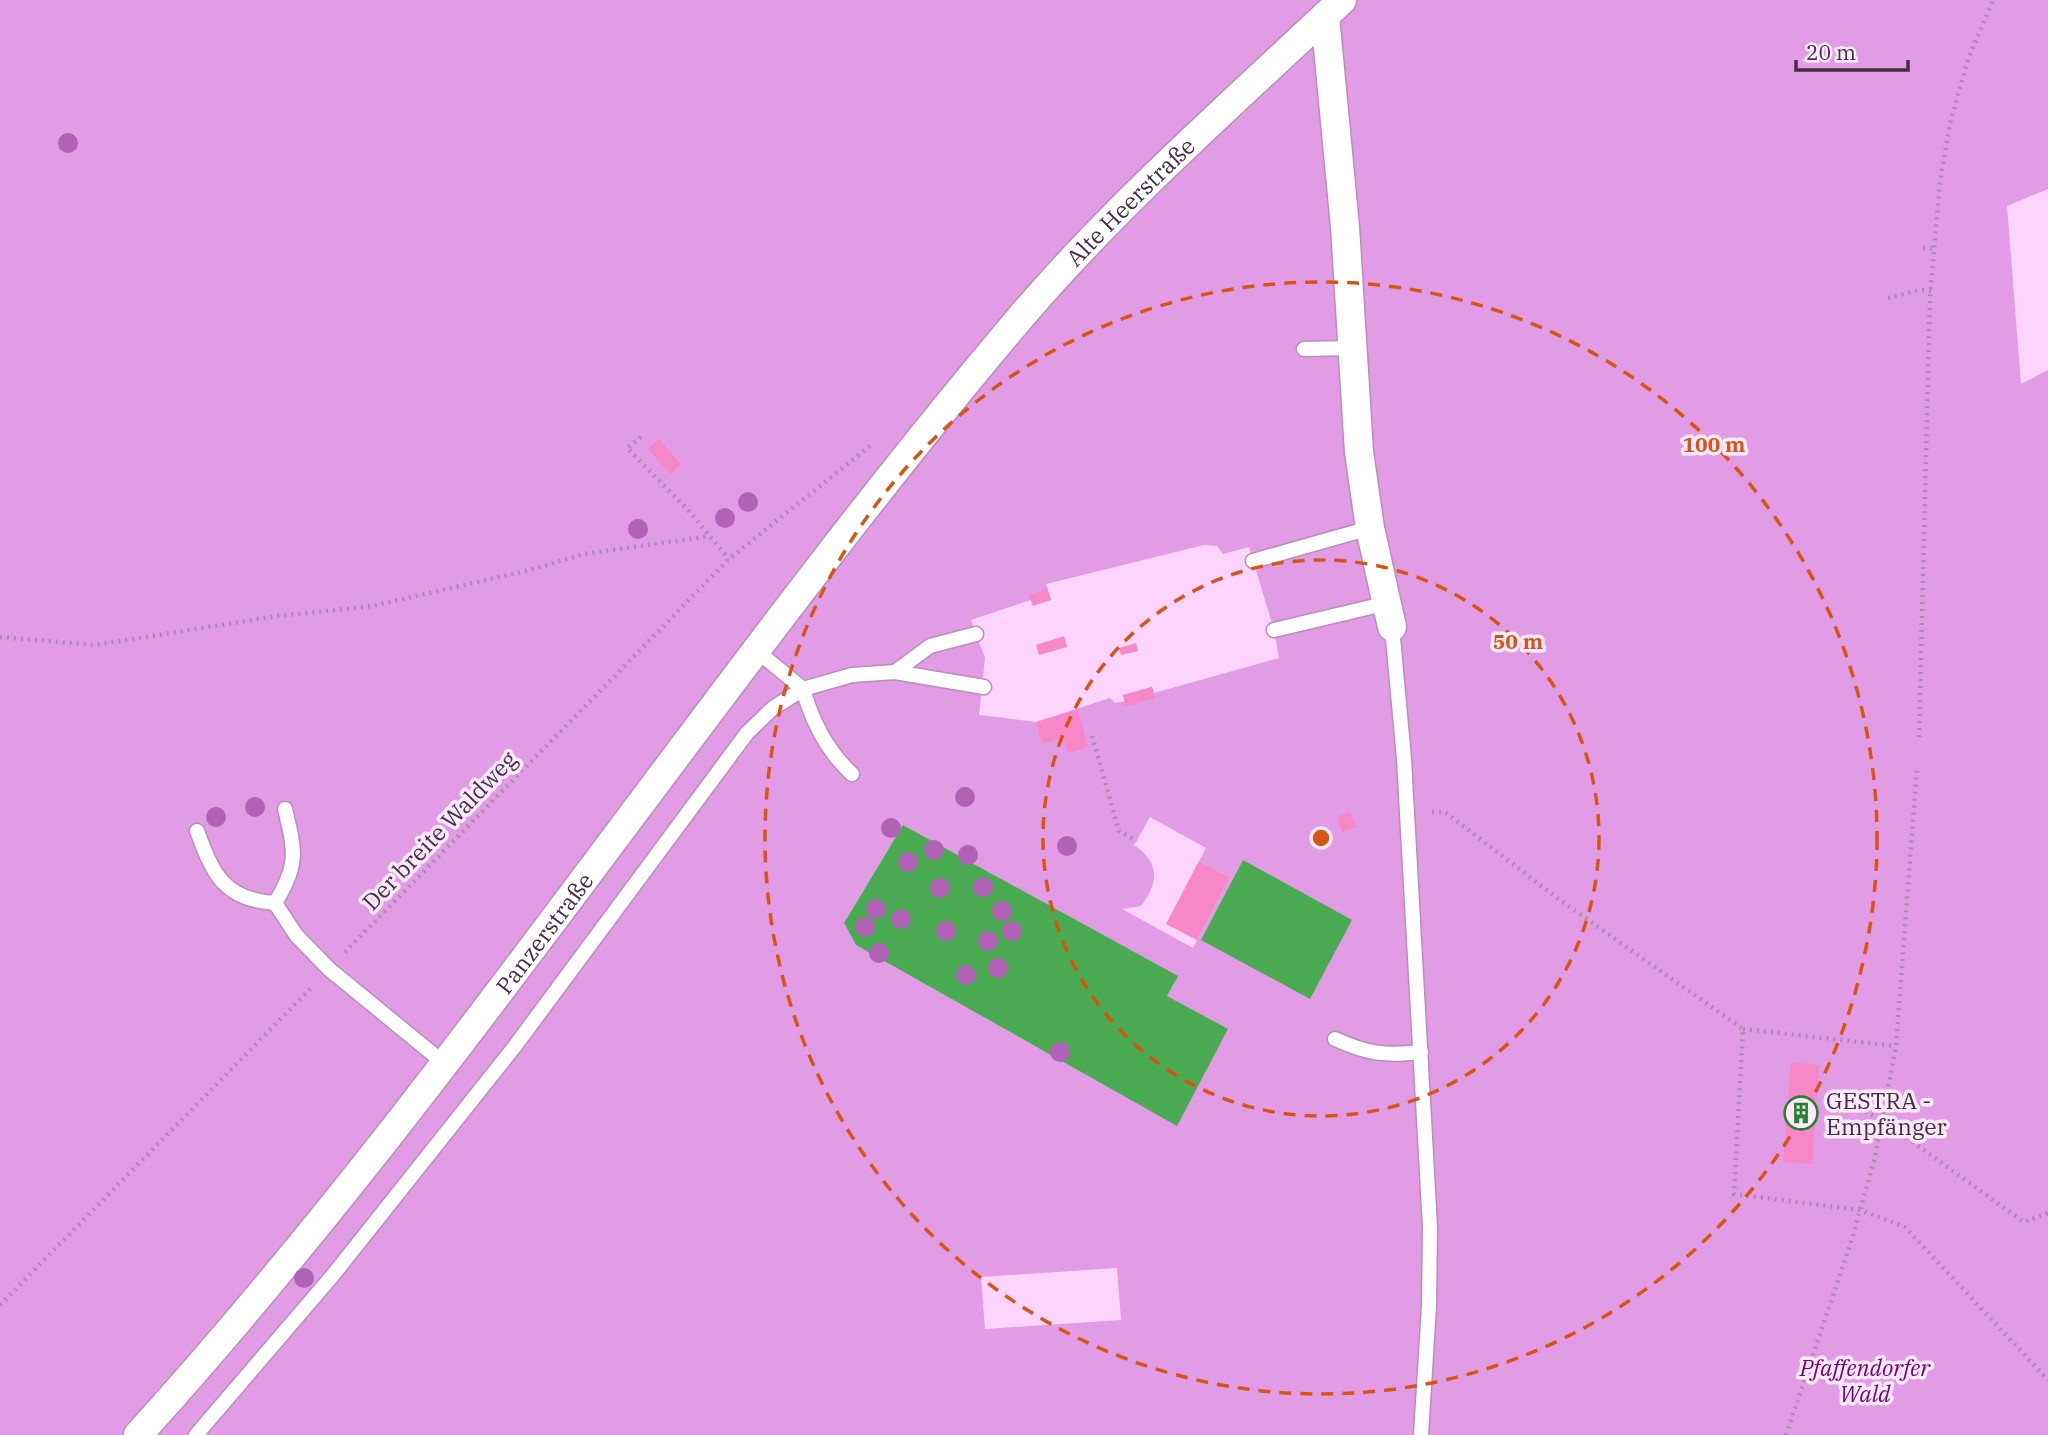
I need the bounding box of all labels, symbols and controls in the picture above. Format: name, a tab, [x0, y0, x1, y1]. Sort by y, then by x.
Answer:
scale bar	[1796, 28, 1908, 72]
text: 20 m	[1806, 38, 1856, 66]
street label: Alte Heerstraße	[1059, 131, 1201, 272]
text: 100 m	[1682, 430, 1746, 458]
text: 50 m	[1493, 627, 1543, 655]
street label: Der breite Waldweg	[355, 744, 523, 916]
centre of rings	[1309, 826, 1333, 850]
street label: Panzerstraße	[489, 866, 599, 1000]
place label: GESTRA - Empfänger	[1826, 1085, 1947, 1141]
building icon: GESTRA - Empfänger	[1782, 1094, 1820, 1132]
park label: Pfaffendorfer Wald	[1799, 1352, 1931, 1408]

